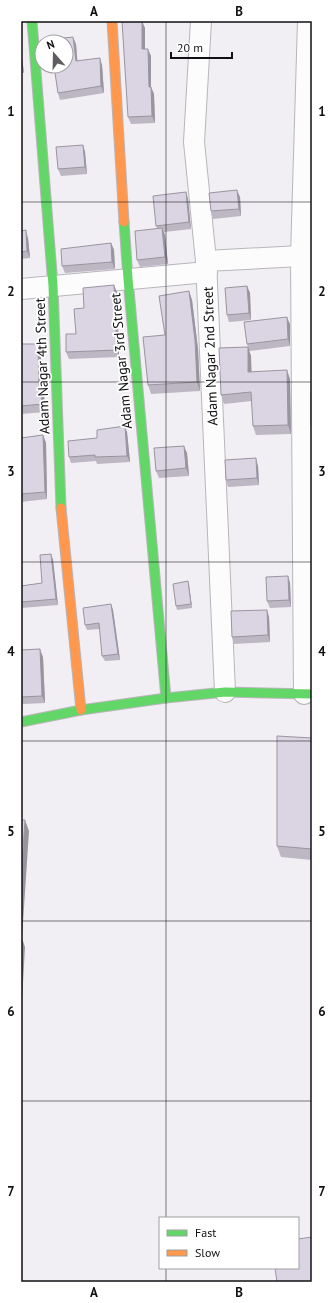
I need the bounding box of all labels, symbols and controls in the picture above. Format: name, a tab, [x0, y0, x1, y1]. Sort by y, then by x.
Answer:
text: A	[90, 3, 98, 20]
text: B	[235, 3, 243, 20]
north arrow	[34, 34, 74, 74]
scale bar	[171, 34, 232, 60]
text: N	[45, 37, 56, 52]
text: 20 m	[177, 40, 203, 55]
text: 1	[7, 103, 15, 120]
text: 1	[318, 103, 326, 120]
text: 2	[7, 283, 15, 300]
text: 2	[318, 283, 326, 300]
street label: Adam Nagar 2nd Street	[199, 286, 221, 426]
street label: Adam Nagar 3rd Street	[106, 292, 136, 430]
street label: Adam Nagar 4th Street	[31, 297, 53, 435]
text: 3	[7, 463, 15, 480]
text: 3	[318, 463, 326, 480]
text: 4	[7, 643, 15, 660]
text: 4	[318, 643, 326, 660]
text: 5	[7, 823, 15, 840]
text: 5	[318, 823, 326, 840]
text: 6	[7, 1003, 15, 1020]
text: 6	[318, 1003, 326, 1020]
text: 7	[7, 1183, 15, 1200]
text: 7	[318, 1183, 326, 1200]
legend	[159, 1217, 299, 1269]
text: Fast	[195, 1225, 216, 1240]
text: Slow	[195, 1245, 220, 1260]
text: A	[90, 1284, 98, 1301]
text: B	[235, 1284, 243, 1301]

